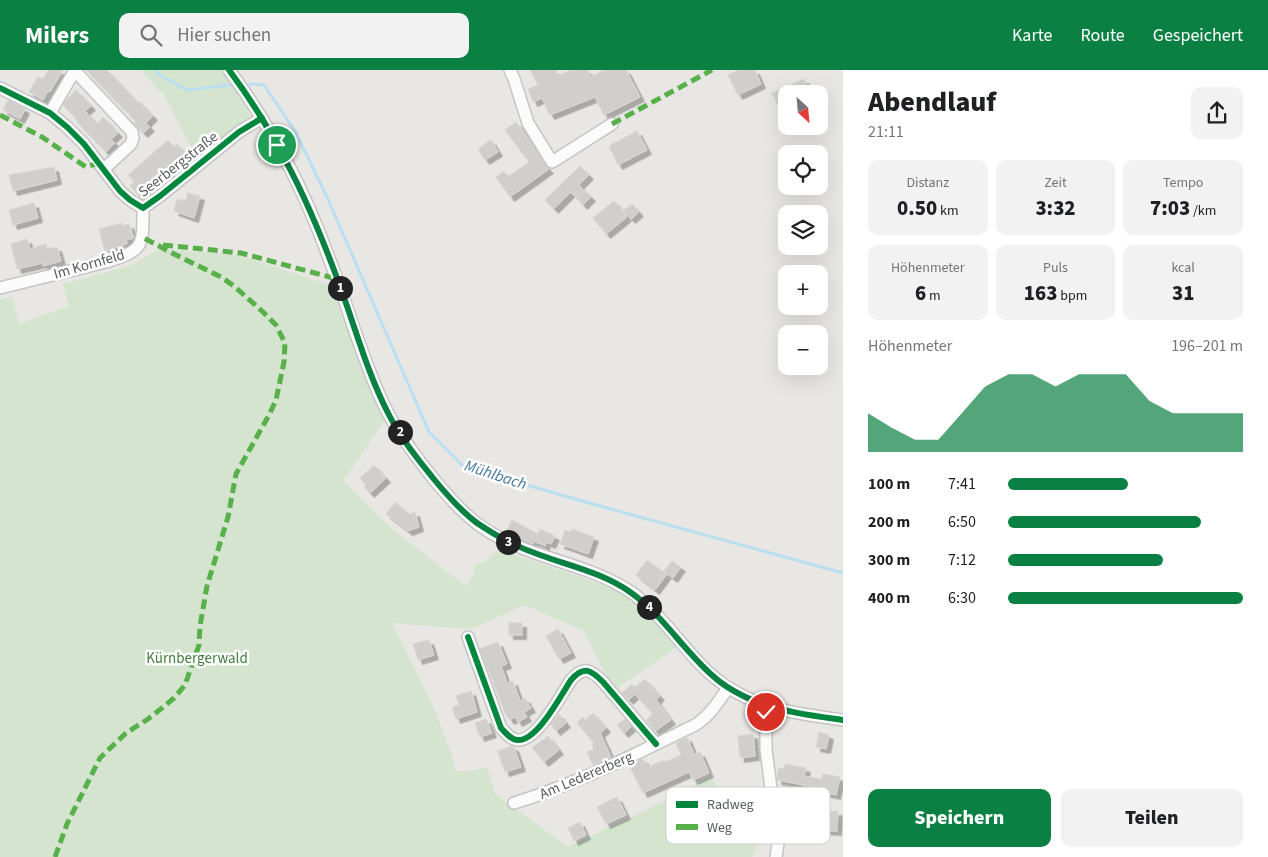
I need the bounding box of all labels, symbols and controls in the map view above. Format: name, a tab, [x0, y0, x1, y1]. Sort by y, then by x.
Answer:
search box	[119, 13, 469, 58]
text: Milers	[25, 18, 89, 53]
icon: search	[137, 21, 165, 49]
text: Hier suchen	[177, 22, 271, 49]
text: Karte	[1012, 23, 1052, 48]
text: Route	[1080, 23, 1125, 48]
text: Gespeichert	[1153, 23, 1243, 48]
text: Abendlauf	[868, 82, 996, 122]
north arrow	[778, 85, 828, 135]
map controls	[778, 85, 828, 375]
button: share	[1191, 87, 1243, 139]
text: 21:11	[868, 121, 904, 143]
pin	[256, 124, 298, 166]
street label: Seerbergstraße	[134, 127, 223, 202]
icon: arrive	[263, 131, 291, 159]
button: locate	[778, 145, 828, 195]
text: Distanz	[906, 173, 949, 193]
text: Zeit	[1044, 173, 1067, 193]
text: Tempo	[1163, 173, 1203, 193]
text: 0.50	[897, 193, 937, 223]
text: 3:32	[1035, 193, 1076, 223]
text: 7:03	[1150, 193, 1190, 223]
text: km	[937, 201, 959, 221]
text: /km	[1190, 201, 1216, 221]
button: layers	[778, 205, 828, 255]
street label: Im Kornfeld	[51, 244, 127, 285]
text: Höhenmeter	[891, 258, 965, 278]
text: Puls	[1043, 258, 1068, 278]
text: kcal	[1171, 258, 1195, 278]
button: +	[778, 265, 828, 315]
pin: 1	[328, 276, 352, 300]
text: 1	[337, 278, 344, 298]
text: 6	[915, 278, 926, 308]
text: 163	[1024, 278, 1057, 308]
text: 31	[1172, 278, 1194, 308]
text: m	[926, 286, 941, 306]
text: bpm	[1057, 286, 1087, 306]
button: −	[778, 325, 828, 375]
text: Höhenmeter	[868, 335, 952, 357]
text: 196–201 m	[1171, 335, 1243, 357]
pin: 2	[388, 420, 412, 444]
text: 2	[397, 422, 404, 442]
water label: Mühlbach	[462, 455, 530, 495]
text: 100 m	[868, 473, 910, 495]
text: 7:41	[948, 473, 976, 495]
text: 200 m	[868, 511, 910, 533]
text: 6:50	[948, 511, 976, 533]
pin: 3	[496, 530, 520, 554]
text: 3	[505, 532, 512, 552]
text: 300 m	[868, 549, 910, 571]
text: 7:12	[948, 549, 976, 571]
text: 400 m	[868, 587, 910, 609]
text: 6:30	[948, 587, 976, 609]
pin: 4	[636, 594, 662, 620]
text: 4	[646, 597, 653, 617]
park label: Kürnbergerwald	[146, 648, 248, 669]
pin	[745, 691, 787, 733]
icon: check	[752, 698, 780, 726]
street label: Am Ledererberg	[536, 746, 637, 805]
legend	[666, 787, 830, 844]
button: Speichern	[868, 789, 1051, 847]
button: Teilen	[1061, 789, 1243, 847]
text: Radweg	[707, 795, 754, 815]
text: Weg	[707, 818, 732, 838]

